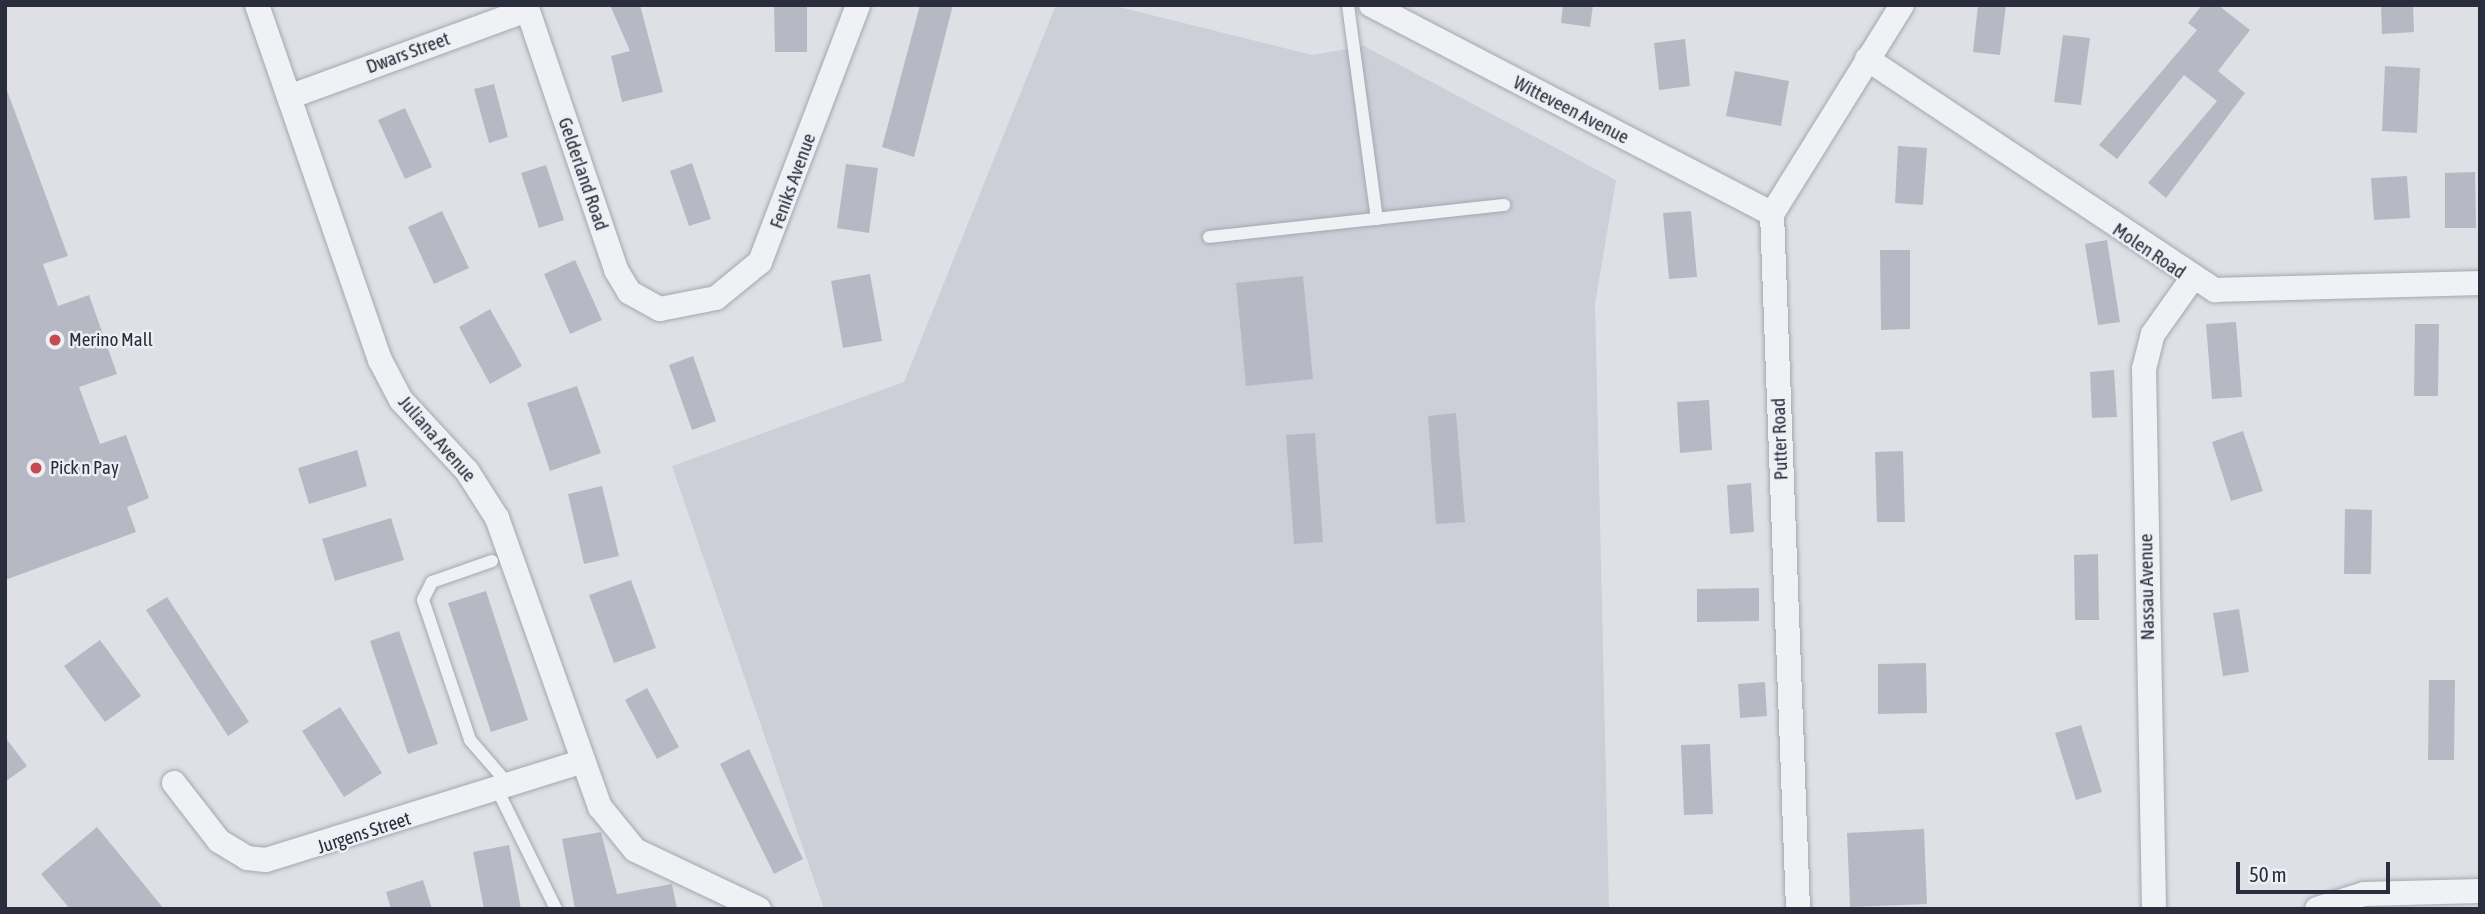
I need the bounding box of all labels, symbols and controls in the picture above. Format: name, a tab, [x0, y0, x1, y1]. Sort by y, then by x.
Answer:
street label: Dwars Street	[363, 27, 453, 79]
street label: Witteveen Avenue	[1509, 71, 1633, 149]
street label: Gelderland Road	[553, 115, 613, 233]
street label: Feniks Avenue	[765, 130, 821, 232]
street label: Molen Road	[2108, 218, 2190, 284]
place label: Merino Mall	[69, 329, 153, 351]
marker: Merino Mall	[47, 332, 63, 348]
street label: Juliana Avenue	[393, 391, 481, 487]
street label: Putter Road	[1767, 397, 1793, 481]
place label: Pick n Pay	[50, 457, 119, 479]
marker: Pick n Pay	[28, 460, 44, 476]
street label: Nassau Avenue	[2135, 533, 2159, 641]
street label: Jurgens Street	[314, 807, 414, 859]
scale bar	[2240, 848, 2394, 892]
text: 50 m	[2249, 862, 2287, 886]

